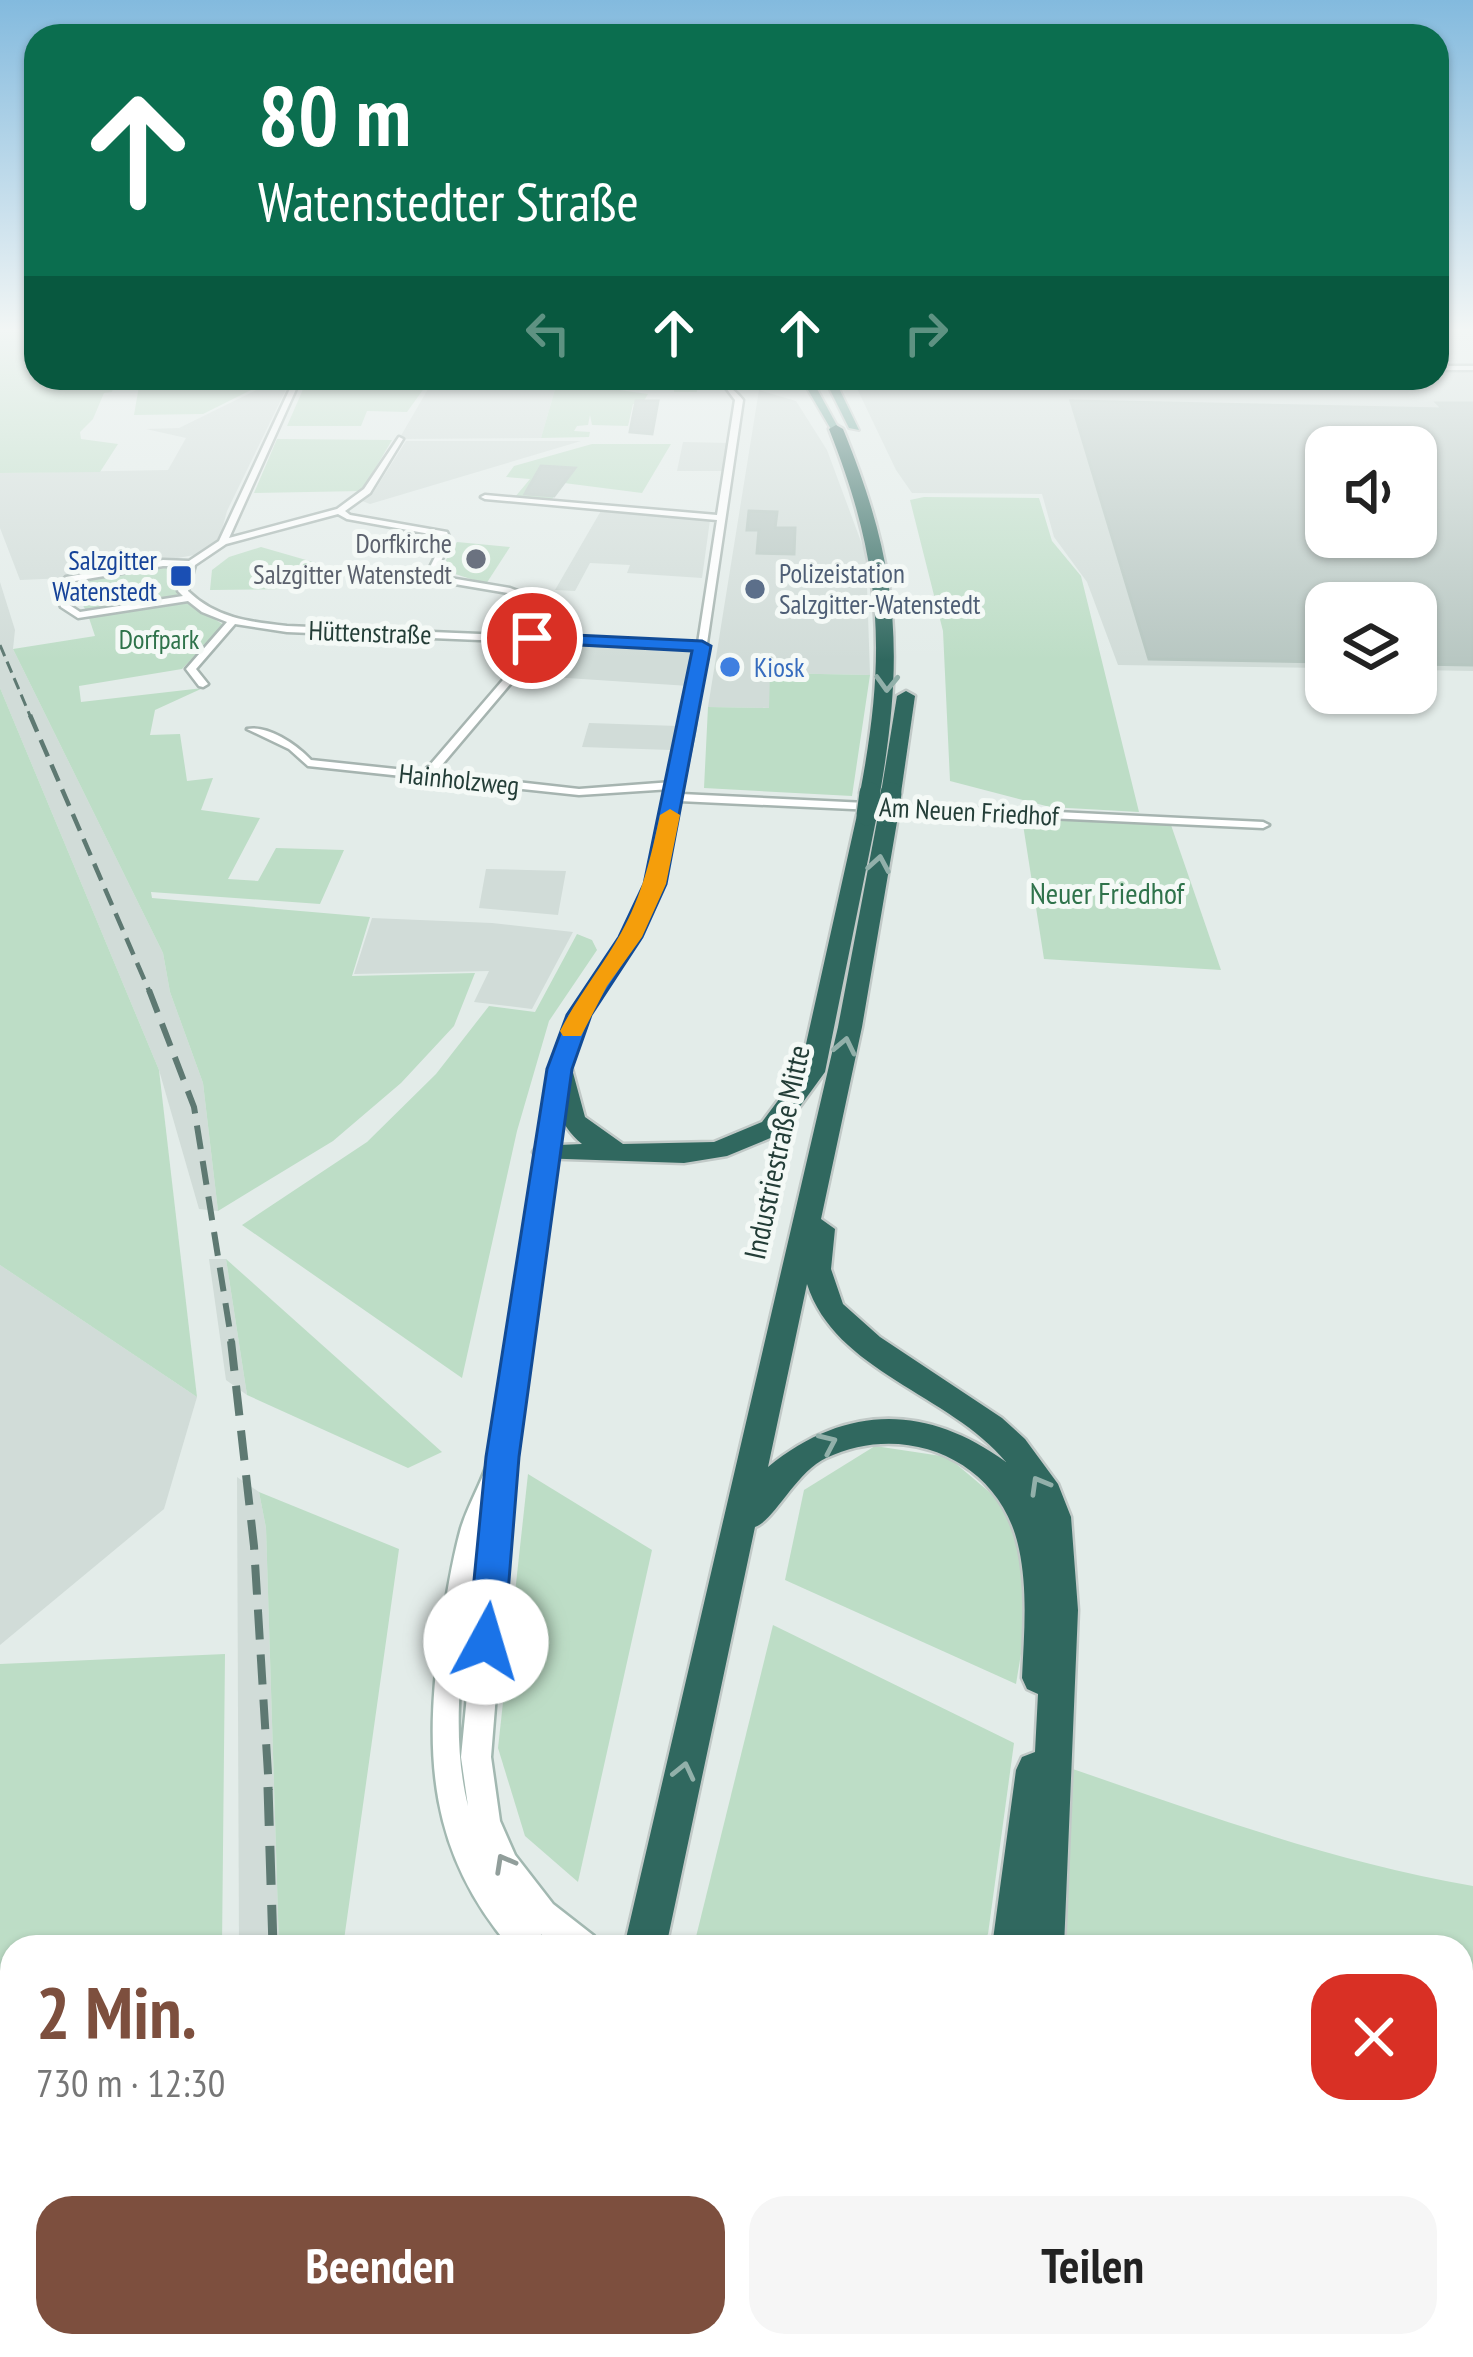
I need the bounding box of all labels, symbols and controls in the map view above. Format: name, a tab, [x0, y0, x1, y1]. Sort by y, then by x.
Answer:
text: 80 m	[258, 60, 411, 169]
icon: ahead	[60, 72, 216, 228]
text: Watenstedter Straße	[258, 166, 639, 236]
icon: left	[515, 300, 581, 366]
icon: ahead	[641, 300, 707, 366]
icon: ahead	[767, 300, 833, 366]
icon: right	[893, 300, 959, 366]
map controls	[1305, 426, 1437, 714]
button: sound	[1305, 426, 1437, 558]
place label: Dorfkirche Salzgitter Watenstedt	[253, 526, 453, 591]
place label: Salzgitter Watenstedt	[52, 543, 158, 608]
marker: Dorfkirche Salzgitter Watenstedt	[463, 546, 489, 572]
place label: Polizeistation Salzgitter-Watenstedt	[779, 556, 981, 621]
marker: Salzgitter Watenstedt	[168, 563, 194, 589]
marker: Polizeistation Salzgitter-Watenstedt	[742, 576, 768, 602]
button: layers	[1305, 582, 1437, 714]
pin	[481, 587, 583, 689]
icon: arrive	[499, 605, 565, 671]
street label: Hüttenstraße	[308, 613, 432, 651]
park label: Dorfpark	[119, 622, 200, 656]
place label: Kiosk	[754, 650, 805, 684]
marker: Kiosk	[717, 654, 743, 680]
one-way arrow	[875, 674, 901, 693]
street label: Hainholzweg	[397, 756, 521, 802]
street label: Am Neuen Friedhof	[878, 789, 1061, 833]
one-way arrow	[866, 854, 891, 874]
park label: Neuer Friedhof	[1030, 873, 1186, 912]
one-way arrow	[832, 1036, 857, 1056]
street label: Industriestraße Mitte	[734, 1041, 818, 1263]
one-way arrow	[816, 1433, 837, 1457]
one-way arrow	[1030, 1476, 1053, 1497]
position arrow	[423, 1579, 549, 1705]
one-way arrow	[670, 1762, 695, 1782]
one-way arrow	[495, 1855, 518, 1876]
text: 2 Min.	[36, 1965, 197, 2058]
button: close	[1311, 1974, 1437, 2100]
text: 730 m · 12:30	[36, 2057, 225, 2108]
button: Beenden	[36, 2196, 725, 2334]
button: Teilen	[749, 2196, 1437, 2334]

